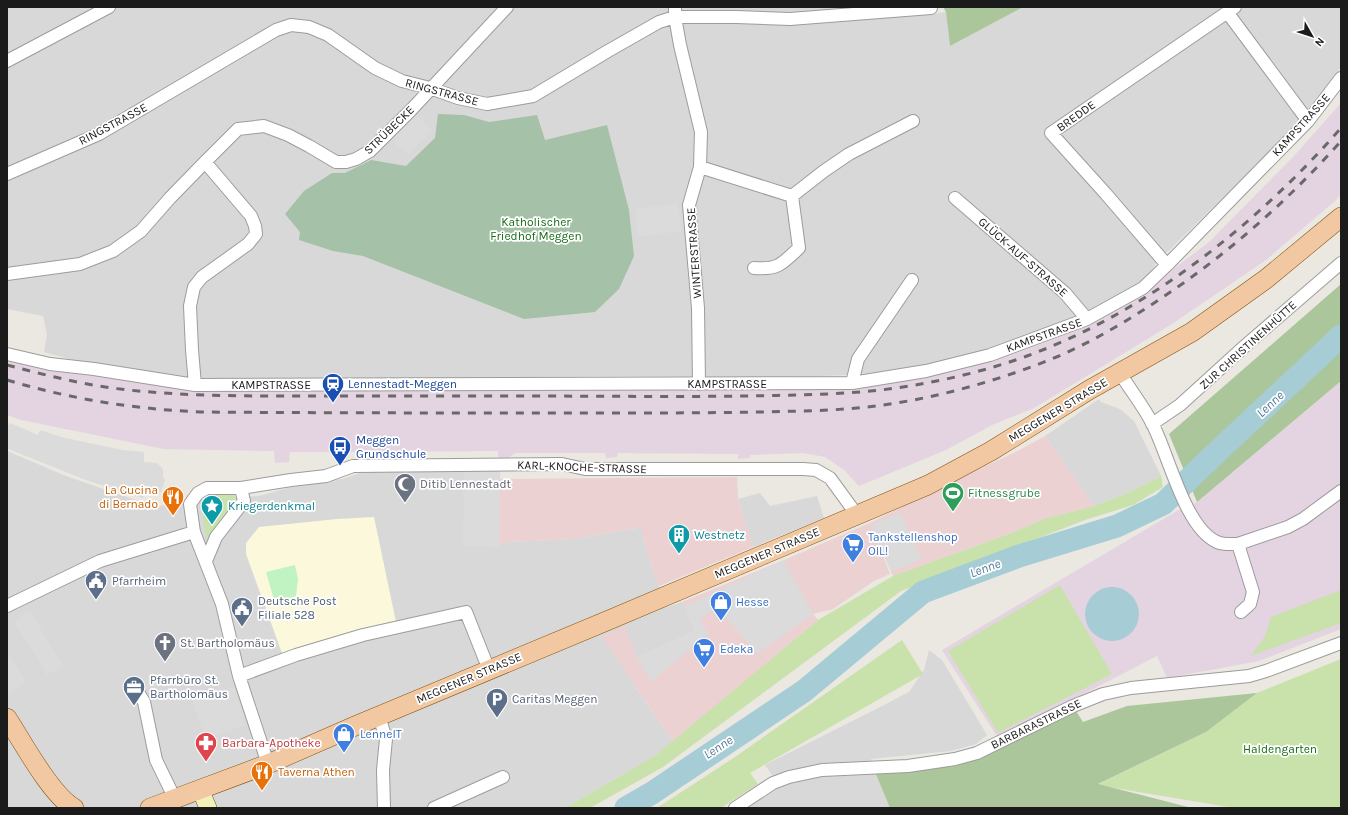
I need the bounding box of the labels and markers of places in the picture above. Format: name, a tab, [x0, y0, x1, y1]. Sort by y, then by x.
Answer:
station icon: Lennestadt-Meggen	[320, 371, 346, 404]
place label: Lennestadt-Meggen	[348, 377, 457, 391]
place label: Meggen Grundschule	[356, 433, 426, 461]
bus stop icon: Meggen Grundschule	[327, 434, 353, 467]
mosque icon: Ditib Lennestadt	[392, 471, 418, 504]
place label: Ditib Lennestadt	[420, 477, 511, 491]
sports icon: Fitnessgrube	[940, 480, 966, 513]
place label: La Cucina di Bernado	[99, 483, 158, 511]
restaurant icon: La Cucina di Bernado	[160, 484, 186, 517]
place label: Fitnessgrube	[968, 486, 1040, 500]
place icon: Kriegerdenkmal	[199, 493, 225, 526]
place label: Kriegerdenkmal	[228, 499, 315, 513]
building icon: Westnetz	[666, 522, 692, 555]
place label: Westnetz	[694, 528, 745, 542]
place label: Tankstellenshop OIL!	[868, 530, 958, 558]
supermarket icon: Tankstellenshop OIL!	[840, 531, 866, 564]
public building icon: Pfarrheim	[83, 568, 109, 601]
place label: Pfarrheim	[112, 574, 166, 588]
shop icon: Hesse	[708, 589, 734, 622]
place label: Deutsche Post Filiale 528	[258, 594, 337, 622]
public building icon: Deutsche Post Filiale 528	[229, 595, 255, 628]
place label: Hesse	[736, 595, 769, 609]
church icon: St. Bartholomäus	[152, 630, 178, 663]
place label: St. Bartholomäus	[180, 636, 275, 650]
supermarket icon: Edeka	[691, 636, 717, 669]
place label: Edeka	[720, 642, 753, 656]
place label: Pfarrbüro St. Bartholomäus	[150, 673, 228, 701]
office icon: Pfarrbüro St. Bartholomäus	[121, 674, 147, 707]
parking icon: Caritas Meggen	[484, 686, 510, 719]
place label: Caritas Meggen	[512, 692, 597, 706]
shop icon: LenneIT	[331, 721, 357, 754]
place label: LenneIT	[360, 727, 402, 741]
pharmacy icon: Barbara-Apotheke	[193, 730, 219, 763]
place label: Barbara-Apotheke	[222, 736, 321, 750]
restaurant icon: Taverna Athen	[249, 759, 275, 792]
place label: Taverna Athen	[278, 765, 355, 779]

